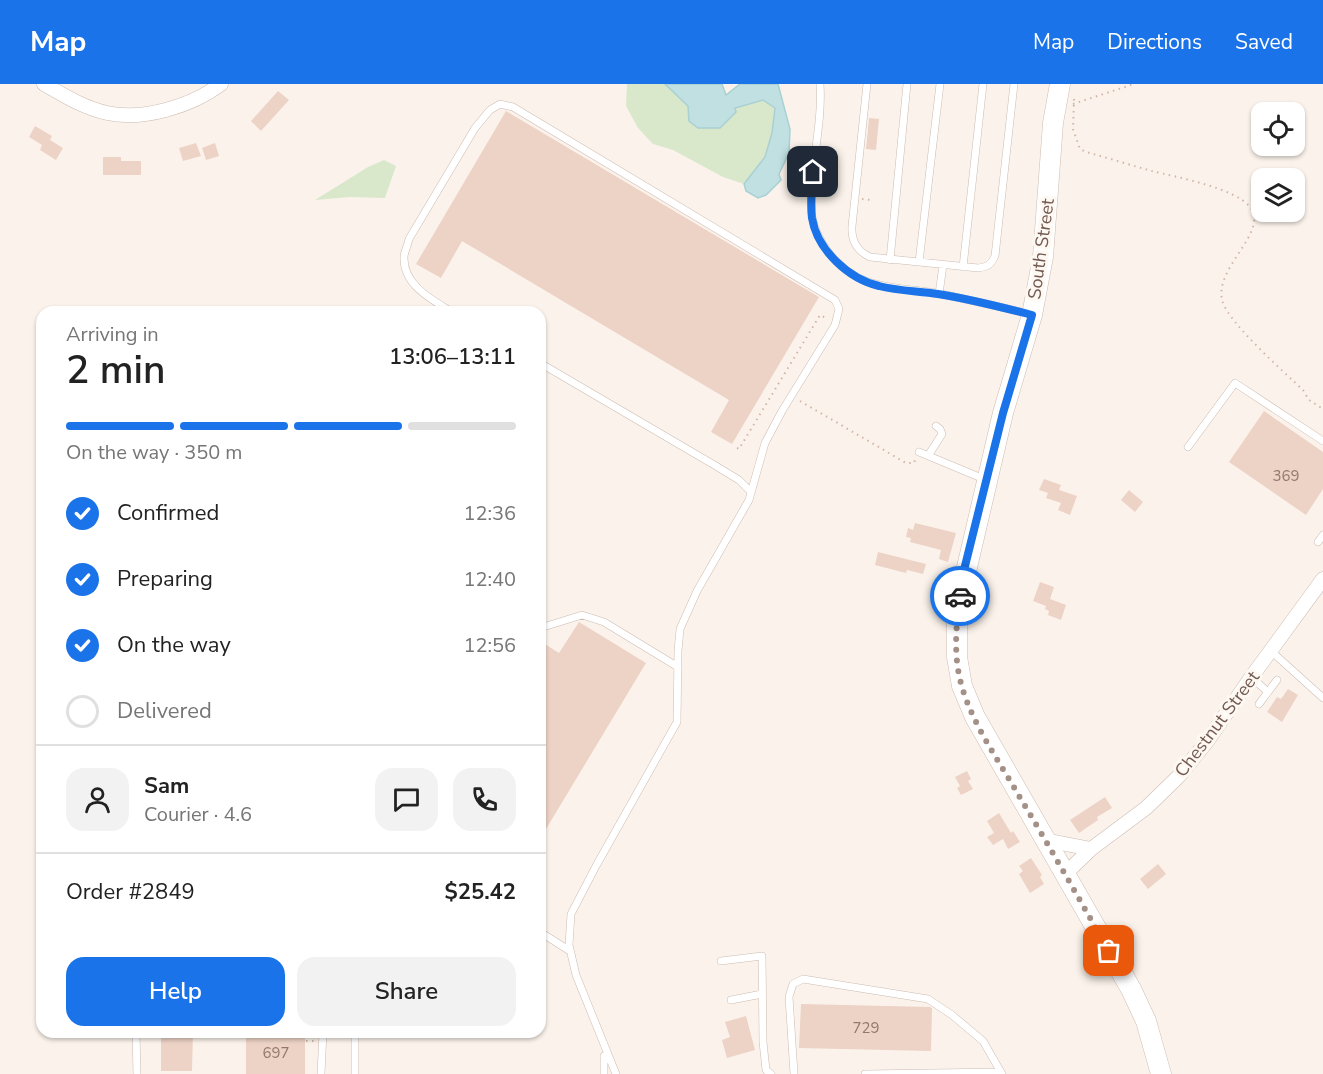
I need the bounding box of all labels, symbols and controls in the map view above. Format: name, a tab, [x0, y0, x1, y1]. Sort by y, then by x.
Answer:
text: Map	[30, 23, 86, 61]
text: Map	[1033, 28, 1074, 56]
text: Directions	[1107, 28, 1202, 56]
text: Saved	[1235, 28, 1293, 56]
map controls	[1251, 102, 1305, 222]
button: locate	[1251, 102, 1305, 156]
pin	[787, 146, 838, 197]
icon: home	[796, 155, 829, 188]
button: layers	[1251, 168, 1305, 222]
street label: South Street	[1022, 196, 1060, 301]
text: Arriving in	[66, 321, 159, 348]
text: 13:06–13:11	[389, 342, 516, 372]
text: 2 min	[66, 344, 165, 397]
text: On the way · 350 m	[66, 439, 242, 466]
house number: 369	[1272, 466, 1300, 486]
icon: check	[66, 497, 99, 530]
text: Confirmed	[117, 498, 219, 528]
text: 12:36	[463, 500, 516, 527]
icon: check	[66, 563, 99, 596]
text: Preparing	[117, 564, 213, 594]
text: 12:40	[463, 566, 516, 593]
courier	[930, 566, 990, 626]
icon: car	[944, 580, 977, 613]
icon: check	[66, 629, 99, 662]
text: On the way	[117, 630, 231, 660]
text: 12:56	[463, 632, 516, 659]
street label: Chestnut Street	[1169, 665, 1265, 782]
text: Delivered	[117, 696, 212, 726]
button: person	[66, 768, 129, 831]
button: chat	[375, 768, 438, 831]
button: phone	[453, 768, 516, 831]
text: Sam	[144, 771, 189, 801]
text: Courier · 4.6	[144, 801, 252, 828]
text: Order #2849	[66, 877, 195, 907]
text: $25.42	[445, 877, 516, 907]
pin	[1083, 925, 1134, 976]
icon: bag	[1092, 934, 1125, 967]
button: Help	[66, 957, 285, 1026]
button: Share	[297, 957, 516, 1026]
house number: 729	[852, 1018, 880, 1038]
house number: 697	[262, 1043, 290, 1063]

